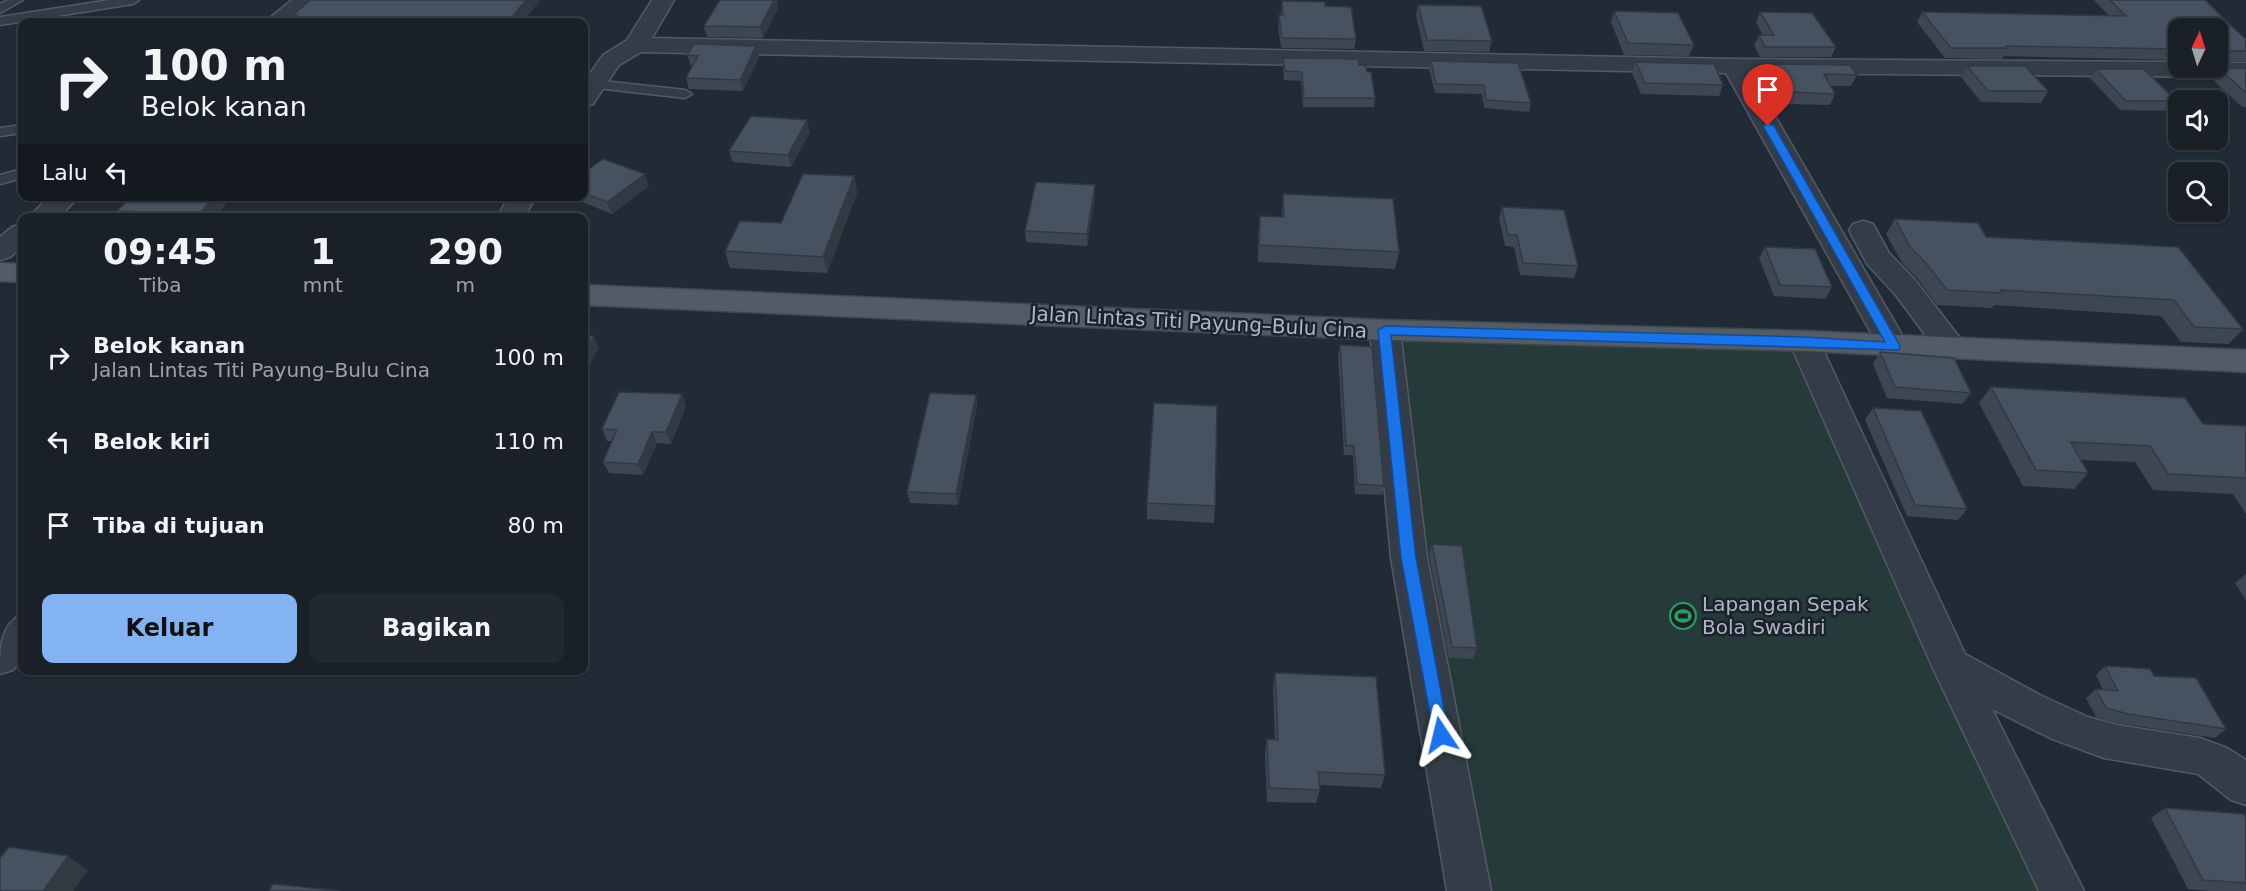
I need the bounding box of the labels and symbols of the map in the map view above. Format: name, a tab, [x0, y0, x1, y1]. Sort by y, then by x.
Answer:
north arrow	[2168, 18, 2228, 78]
pin	[1742, 64, 1793, 126]
street label: Jalan Lintas Titi Payung–Bulu Cina	[1028, 301, 1368, 343]
place label: Lapangan Sepak Bola Swadiri	[1702, 592, 1869, 639]
sports icon: Lapangan Sepak Bola Swadiri	[1668, 601, 1698, 631]
position arrow	[1409, 703, 1473, 767]

